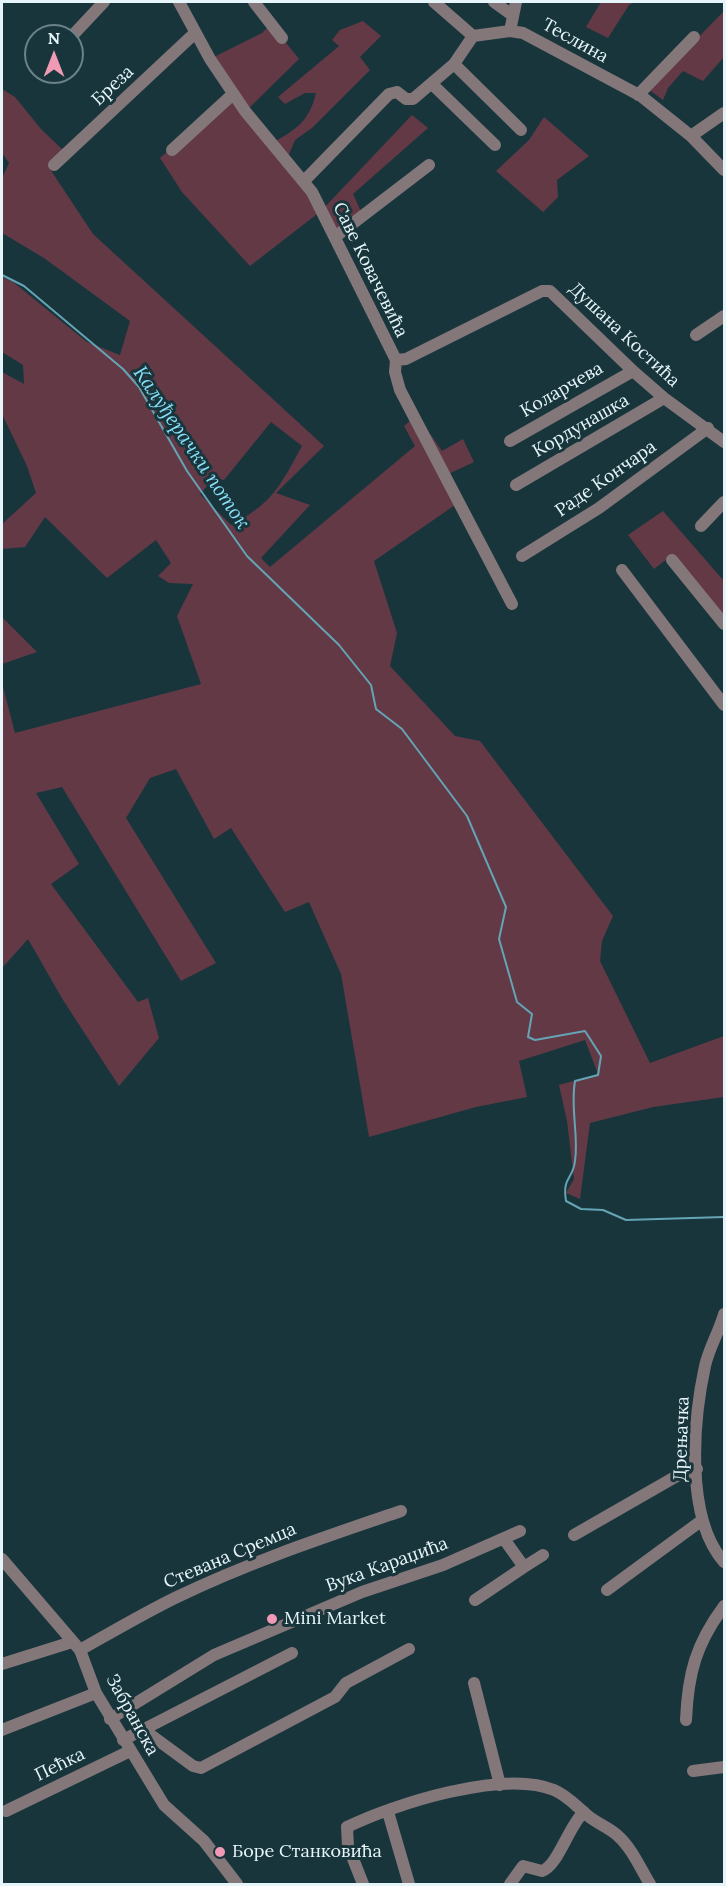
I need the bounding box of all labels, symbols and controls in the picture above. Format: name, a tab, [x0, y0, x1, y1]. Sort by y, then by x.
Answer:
street label: Теслина	[538, 14, 612, 68]
north arrow	[24, 24, 84, 84]
text: N	[48, 28, 60, 48]
street label: Бреза	[88, 61, 138, 111]
street label: Саве Ковачевића	[328, 199, 412, 341]
street label: Душана Костића	[564, 278, 684, 392]
street label: Коларчева	[517, 358, 607, 422]
water label: Калуђерачки поток	[128, 362, 254, 534]
street label: Кордунашка	[529, 390, 633, 462]
street label: Раде Кончара	[551, 436, 661, 522]
street label: Дрењачка	[670, 1396, 694, 1482]
street label: Стевана Сремца	[161, 1518, 299, 1594]
street label: Вука Караџића	[323, 1533, 451, 1597]
place label: Mini Market	[284, 1608, 386, 1630]
marker: Mini Market	[265, 1612, 279, 1626]
street label: Забранска	[101, 1670, 163, 1760]
street label: Пећка	[32, 1744, 88, 1786]
place label: Боре Станковића	[232, 1841, 382, 1863]
marker: Боре Станковића	[213, 1845, 227, 1859]

